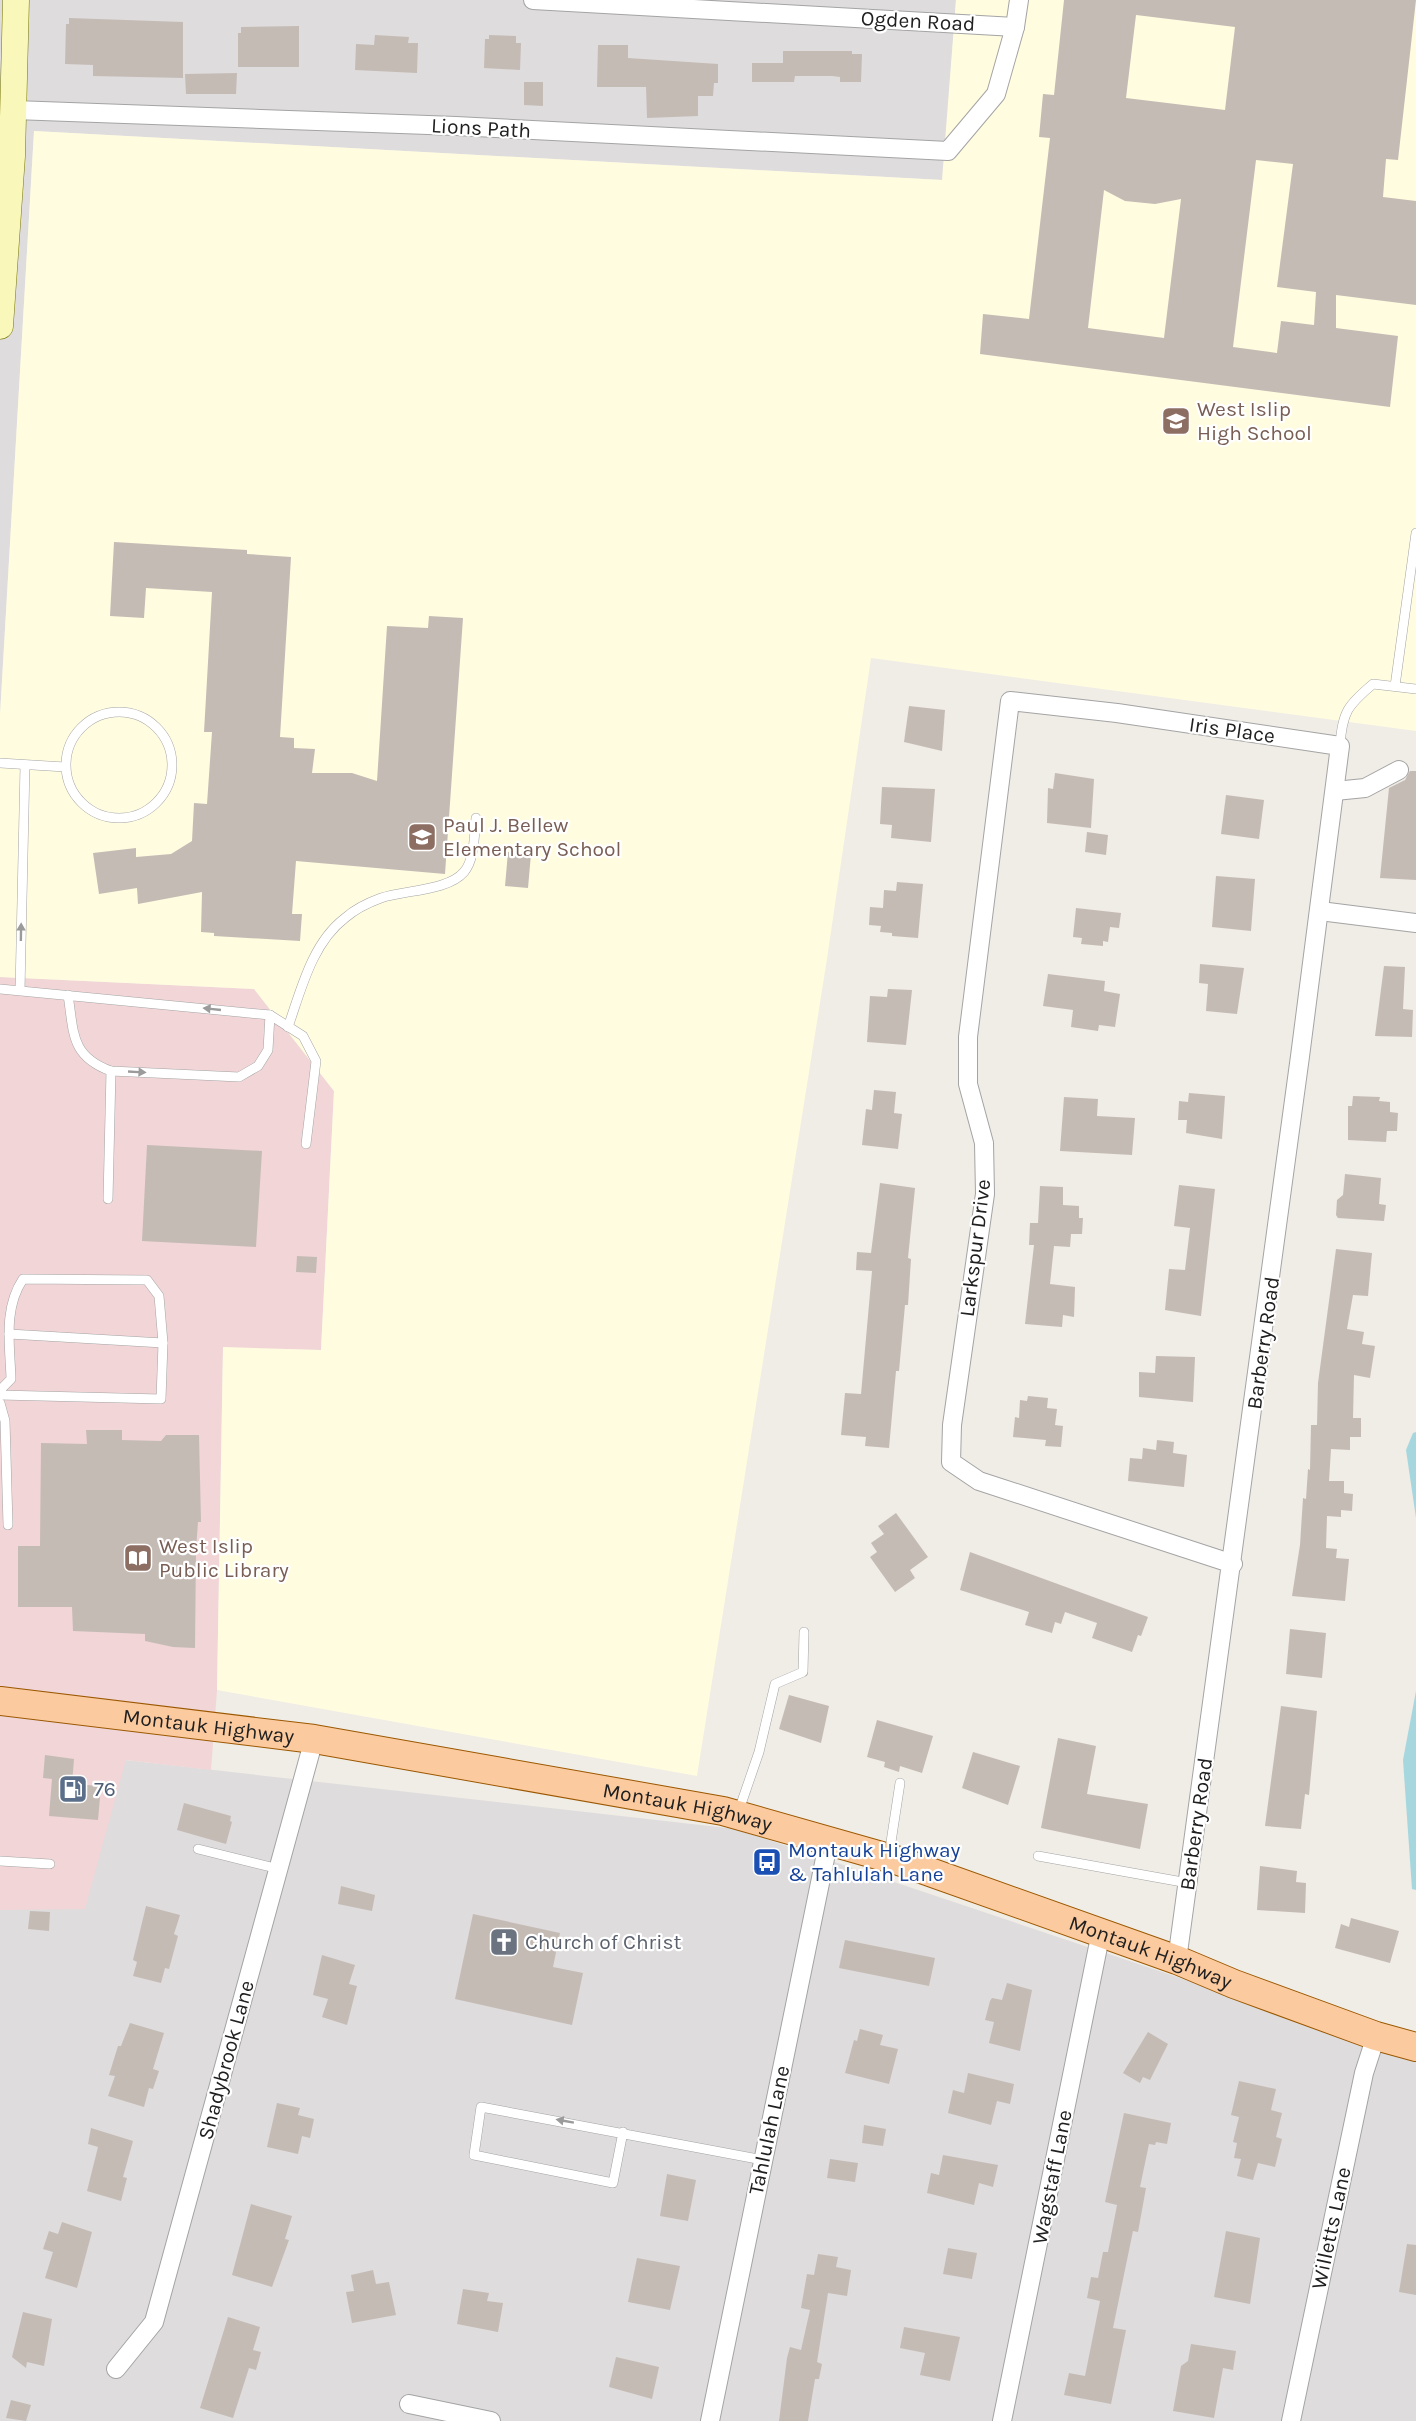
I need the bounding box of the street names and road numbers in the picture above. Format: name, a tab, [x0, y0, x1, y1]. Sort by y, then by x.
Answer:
street label: Ogden Road	[860, 6, 976, 36]
street label: Lions Path	[430, 113, 532, 143]
street label: Iris Place	[1188, 712, 1276, 748]
street label: Larkspur Drive	[955, 1178, 995, 1318]
street label: Barberry Road	[1242, 1275, 1284, 1411]
street label: Montauk Highway	[121, 1704, 296, 1749]
street label: Barberry Road	[1175, 1756, 1217, 1892]
street label: Montauk Highway	[601, 1778, 775, 1836]
street label: Montauk Highway	[1066, 1910, 1236, 1994]
street label: Shadybrook Lane	[193, 1978, 259, 2142]
street label: Tahlulah Lane	[744, 2063, 794, 2197]
street label: Wagstaff Lane	[1027, 2108, 1077, 2246]
street label: Willetts Lane	[1306, 2165, 1356, 2291]

